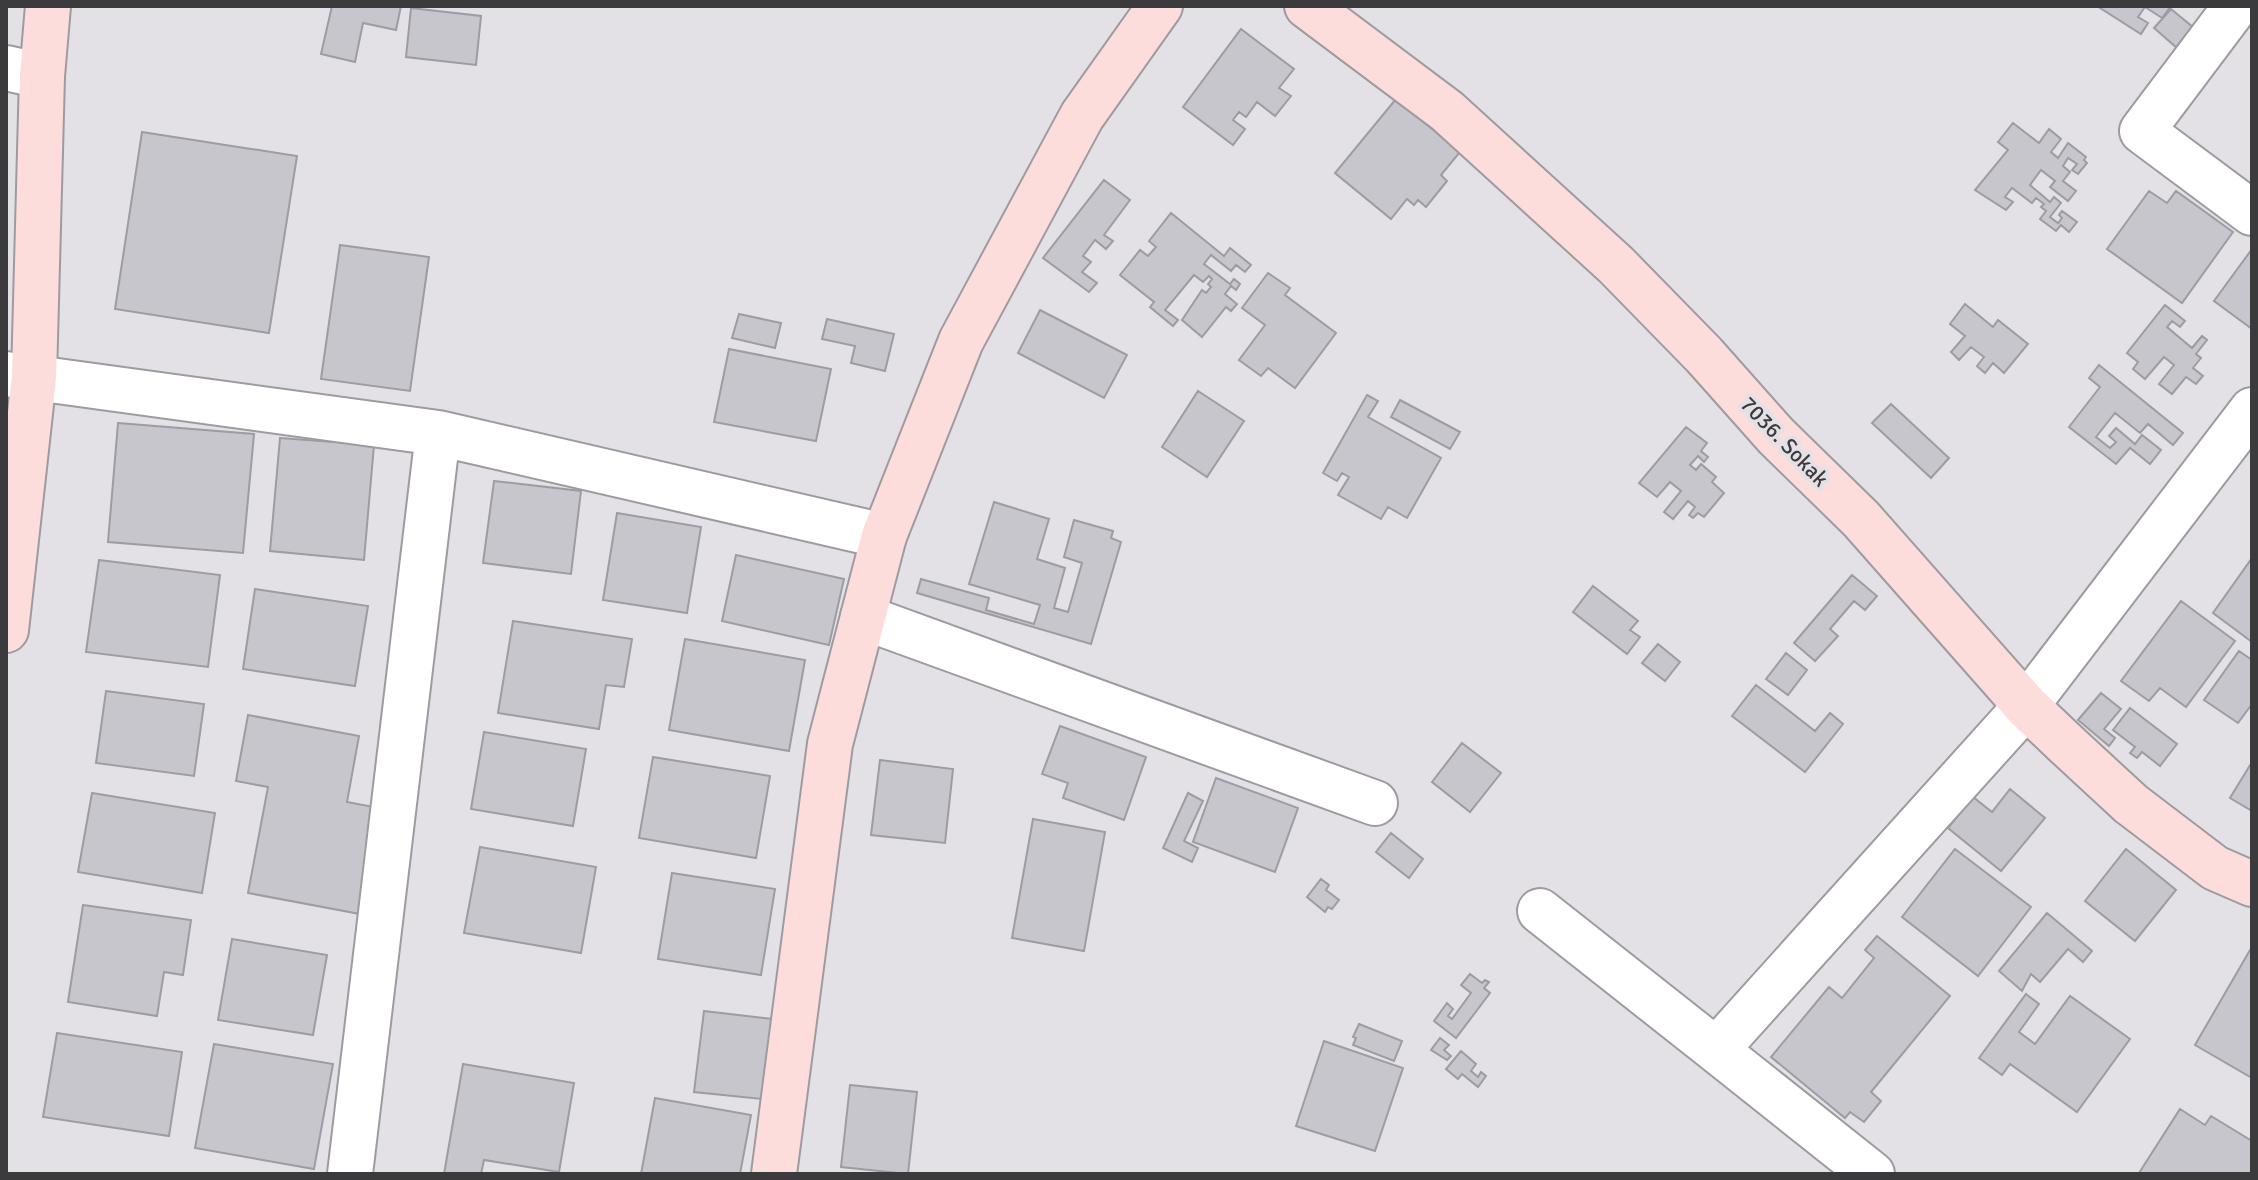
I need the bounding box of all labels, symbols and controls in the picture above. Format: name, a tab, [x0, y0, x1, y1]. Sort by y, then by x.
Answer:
street label: 7036. Sokak	[1735, 391, 1834, 492]

